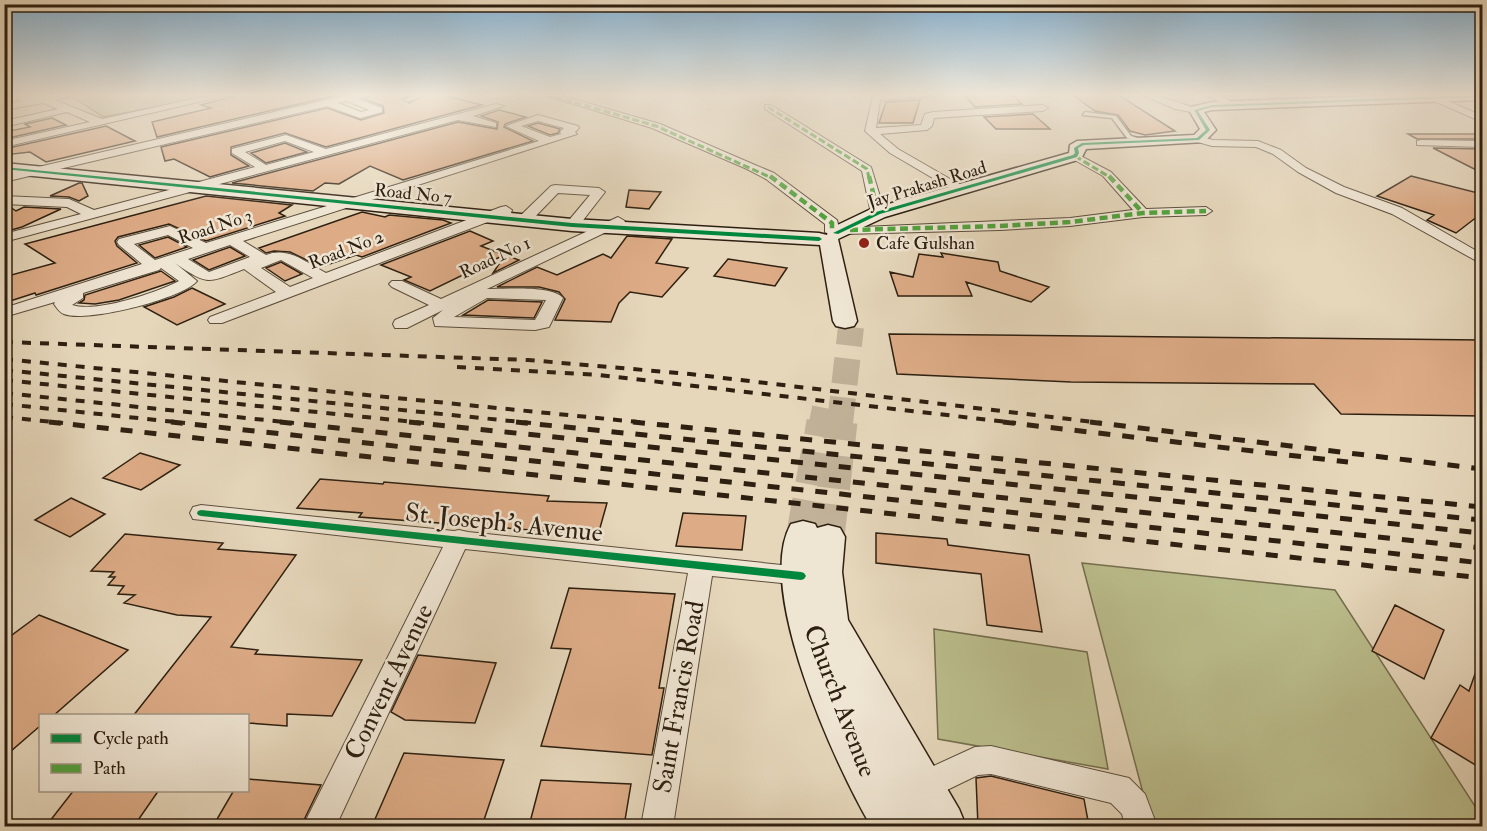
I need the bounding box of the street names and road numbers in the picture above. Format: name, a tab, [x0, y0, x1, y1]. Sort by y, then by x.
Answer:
street label: Jay Prakash Road	[864, 156, 989, 214]
street label: Road No 7	[373, 178, 453, 210]
street label: Road No 3	[175, 204, 255, 250]
street label: Road No 2	[305, 225, 387, 275]
street label: Road No 1	[456, 232, 534, 284]
street label: St. Joseph's Avenue	[404, 497, 604, 550]
street label: Saint Francis Road	[646, 598, 712, 796]
street label: Convent Avenue	[338, 599, 440, 765]
street label: Church Avenue	[796, 620, 884, 782]

